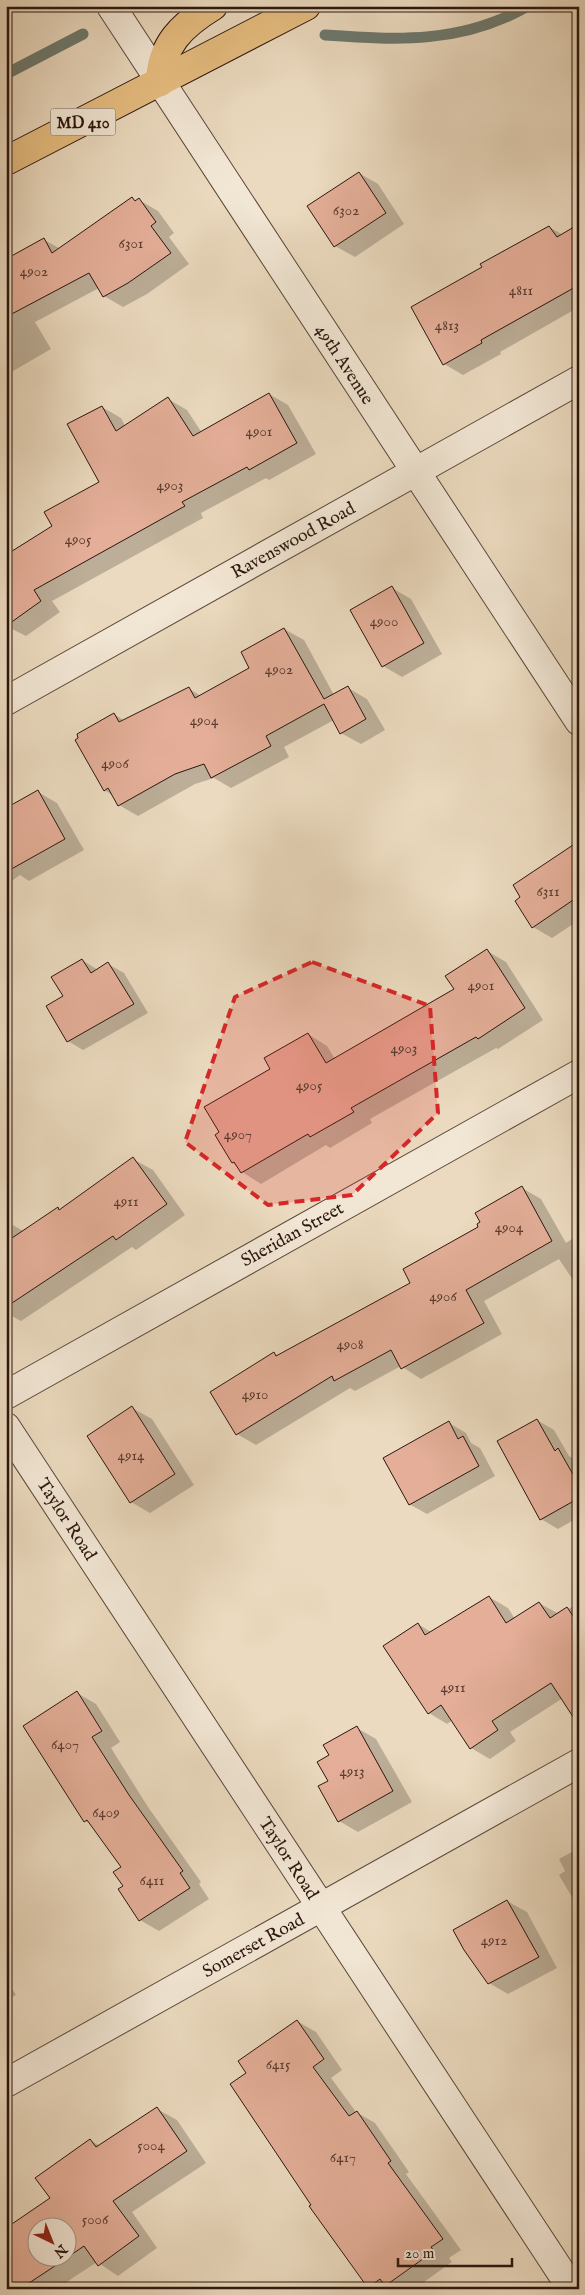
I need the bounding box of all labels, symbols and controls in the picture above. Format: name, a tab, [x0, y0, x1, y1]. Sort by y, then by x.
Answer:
road number: MD 410	[51, 108, 116, 136]
house number: 6302	[333, 201, 359, 220]
house number: 6301	[119, 234, 143, 253]
house number: 4902	[20, 262, 48, 281]
house number: 4811	[509, 281, 533, 300]
house number: 4813	[435, 316, 459, 335]
street label: 49th Avenue	[309, 320, 378, 409]
house number: 4901	[246, 422, 272, 441]
house number: 4903	[157, 476, 183, 495]
street label: Ravenswood Road	[228, 497, 360, 585]
house number: 4905	[65, 530, 92, 549]
house number: 4900	[370, 612, 398, 631]
house number: 4902	[265, 660, 293, 679]
house number: 4904	[190, 711, 219, 730]
house number: 4906	[101, 754, 129, 773]
house number: 6311	[536, 882, 560, 901]
house number: 4901	[468, 976, 494, 995]
house number: 4903	[391, 1039, 417, 1058]
house number: 4905	[296, 1076, 323, 1095]
house number: 4907	[224, 1125, 252, 1144]
house number: 4911	[113, 1192, 139, 1211]
street label: Sheridan Street	[237, 1198, 348, 1273]
house number: 4904	[495, 1218, 524, 1237]
house number: 4906	[429, 1287, 457, 1306]
house number: 4908	[336, 1335, 364, 1354]
house number: 4910	[242, 1385, 268, 1404]
house number: 4914	[118, 1446, 145, 1465]
street label: Taylor Road	[31, 1474, 101, 1566]
house number: 4911	[440, 1678, 466, 1697]
house number: 6407	[51, 1735, 79, 1754]
house number: 4913	[339, 1762, 365, 1781]
house number: 6409	[92, 1803, 120, 1822]
street label: Taylor Road	[253, 1813, 323, 1905]
house number: 6411	[140, 1871, 164, 1890]
street label: Somerset Road	[199, 1909, 309, 1984]
house number: 4912	[481, 1931, 507, 1950]
house number: 6415	[266, 2055, 291, 2074]
house number: 5004	[137, 2136, 165, 2155]
house number: 6417	[330, 2148, 356, 2167]
house number: 5006	[82, 2210, 109, 2229]
north arrow	[28, 2218, 78, 2268]
scale bar	[398, 2235, 511, 2267]
text: N	[50, 2239, 71, 2261]
text: 20 m	[405, 2244, 435, 2263]

